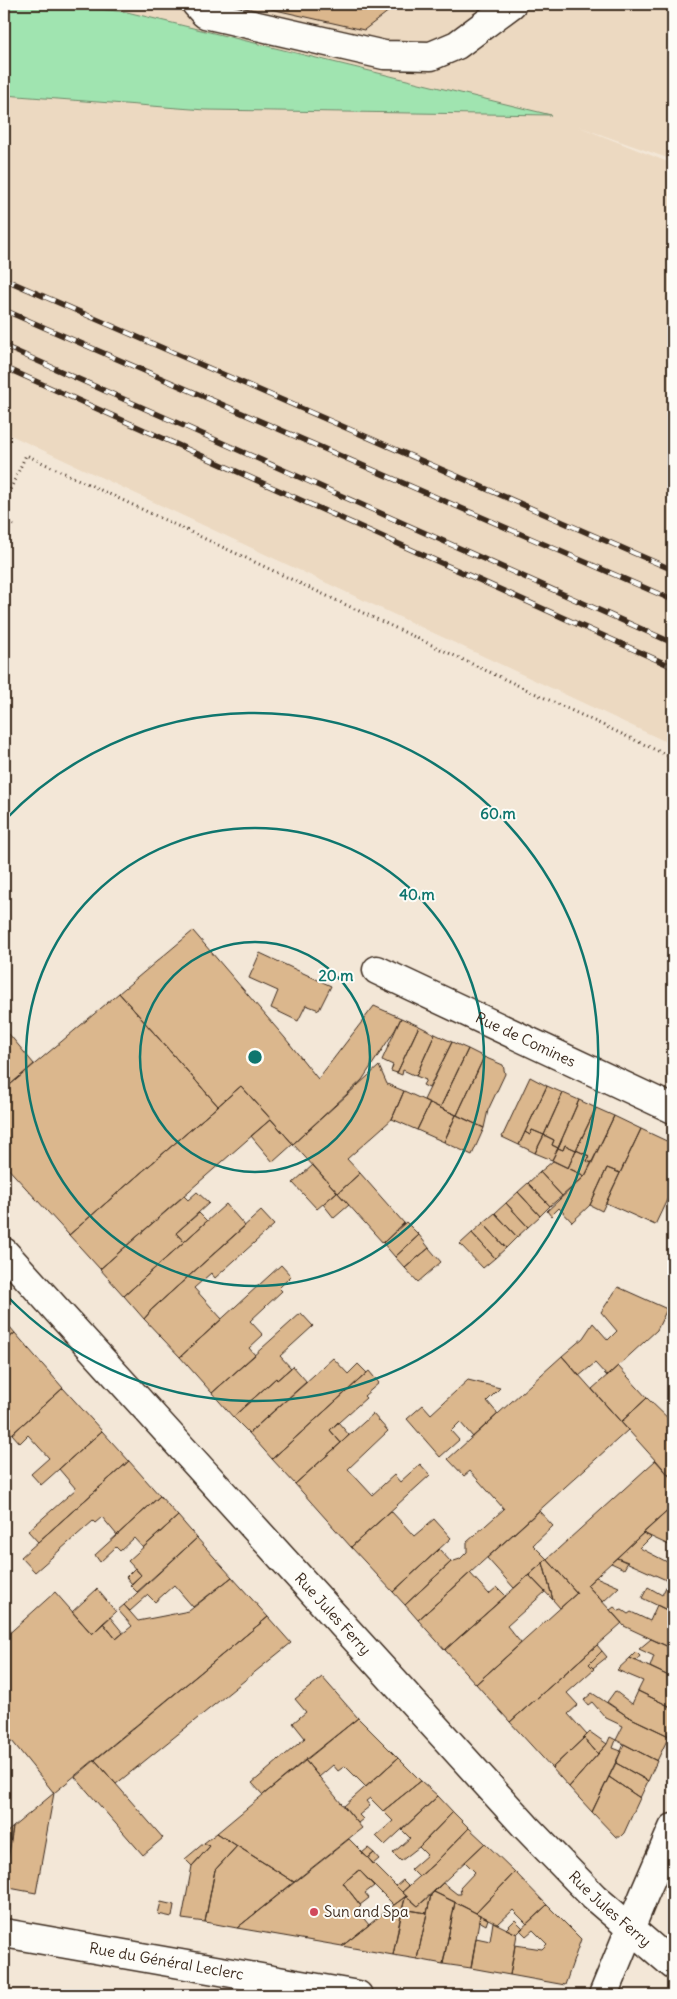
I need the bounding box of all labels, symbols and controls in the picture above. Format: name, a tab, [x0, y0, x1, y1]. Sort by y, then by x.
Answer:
text: 60 m	[480, 804, 516, 823]
text: 40 m	[399, 885, 435, 904]
text: 20 m	[319, 966, 353, 985]
street label: Rue de Comines	[472, 1008, 579, 1071]
centre of rings	[246, 1048, 264, 1066]
street label: Rue Jules Ferry	[291, 1569, 375, 1659]
street label: Rue Jules Ferry	[565, 1867, 655, 1951]
place label: Sun and Spa	[324, 1902, 409, 1921]
marker: Sun and Spa	[308, 1906, 320, 1918]
street label: Rue du Général Leclerc	[88, 1938, 246, 1984]

